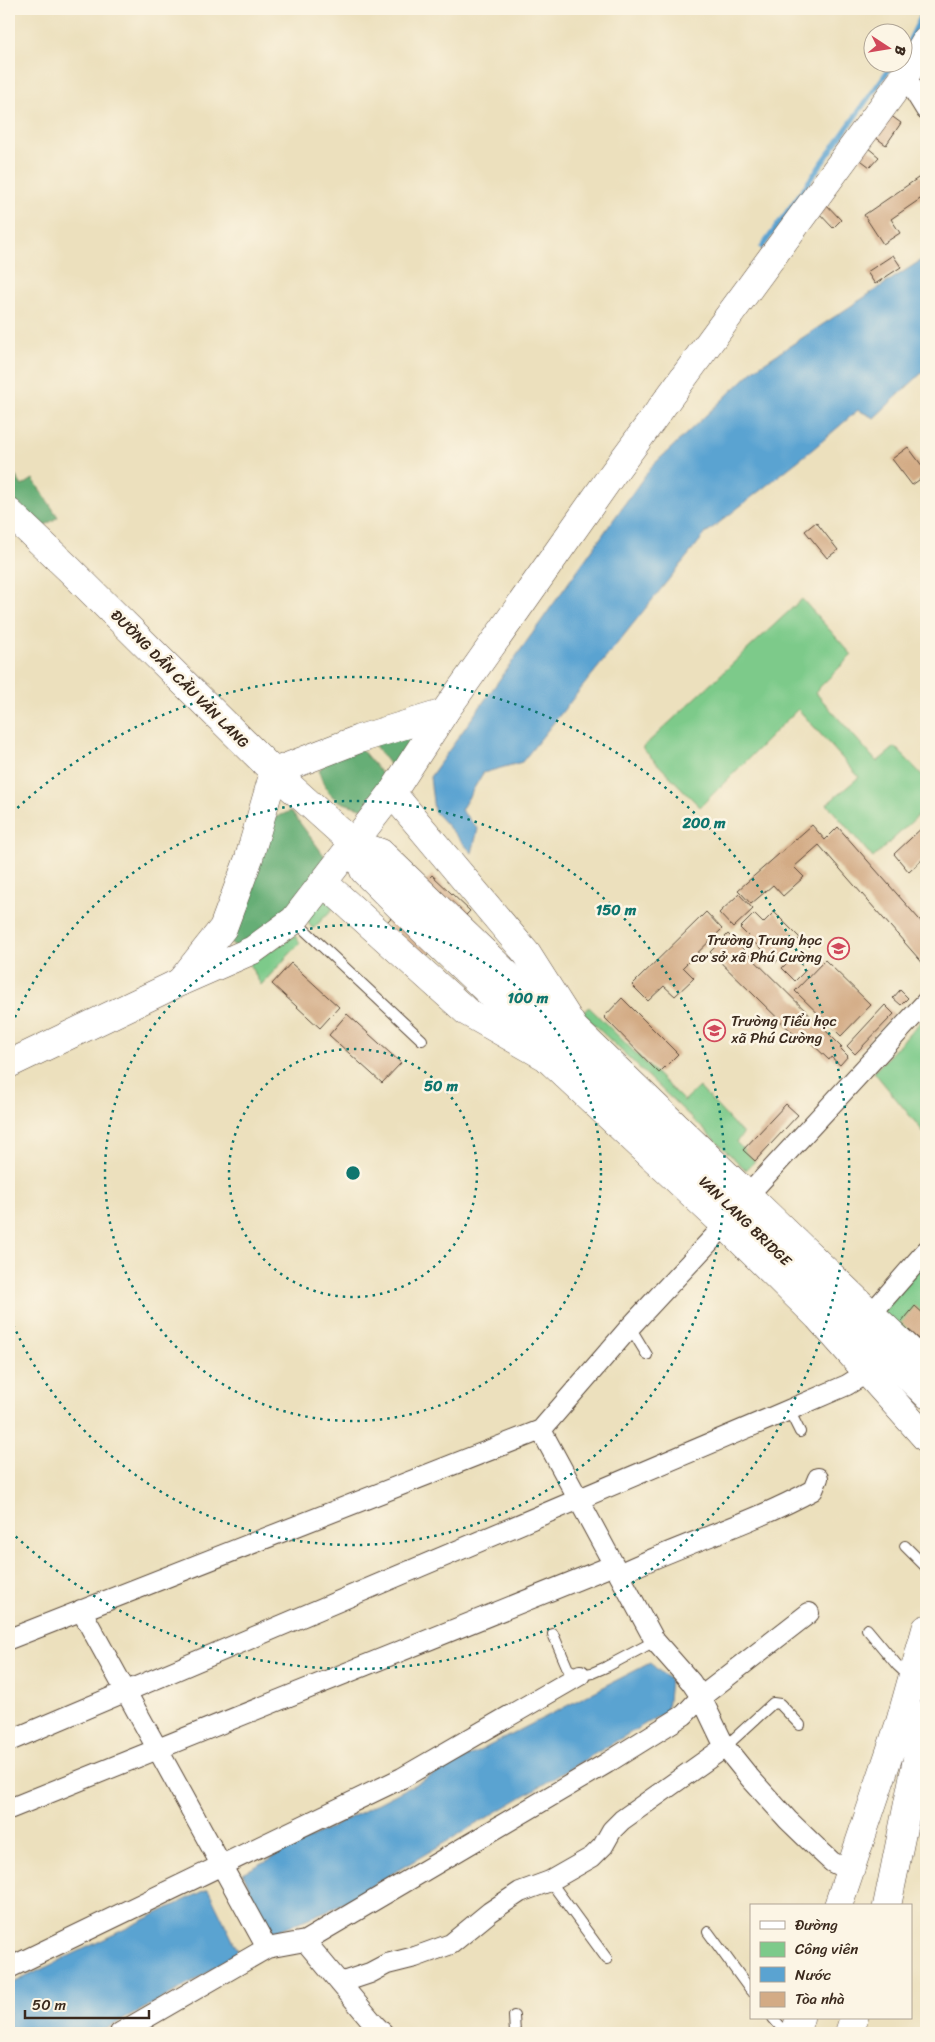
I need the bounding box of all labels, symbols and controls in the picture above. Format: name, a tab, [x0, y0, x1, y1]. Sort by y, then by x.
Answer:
north arrow	[862, 22, 912, 72]
text: B	[887, 44, 913, 58]
street label: ĐƯỜNG DẪN CẦU VĂN LANG	[104, 603, 256, 755]
text: 200 m	[681, 810, 726, 836]
text: 150 m	[596, 897, 637, 923]
place label: Trường Trung học cơ sở xã Phú Cường	[691, 927, 823, 970]
school or university icon: Trường Trung học cơ sở xã Phú Cường	[826, 937, 850, 961]
text: 100 m	[508, 985, 549, 1011]
place label: Trường Tiểu học xã Phú Cường	[731, 1008, 837, 1051]
school or university icon: Trường Tiểu học xã Phú Cường	[703, 1018, 727, 1042]
text: 50 m	[424, 1073, 459, 1099]
centre of rings	[344, 1164, 362, 1182]
street label: VAN LANG BRIDGE	[692, 1170, 799, 1274]
legend	[750, 1904, 912, 2020]
text: Đường	[795, 1912, 838, 1938]
text: Công viên	[795, 1936, 858, 1962]
text: Nước	[795, 1962, 832, 1988]
text: Tòa nhà	[795, 1986, 845, 2012]
scale bar	[25, 1987, 149, 2019]
text: 50 m	[32, 1992, 67, 2018]

